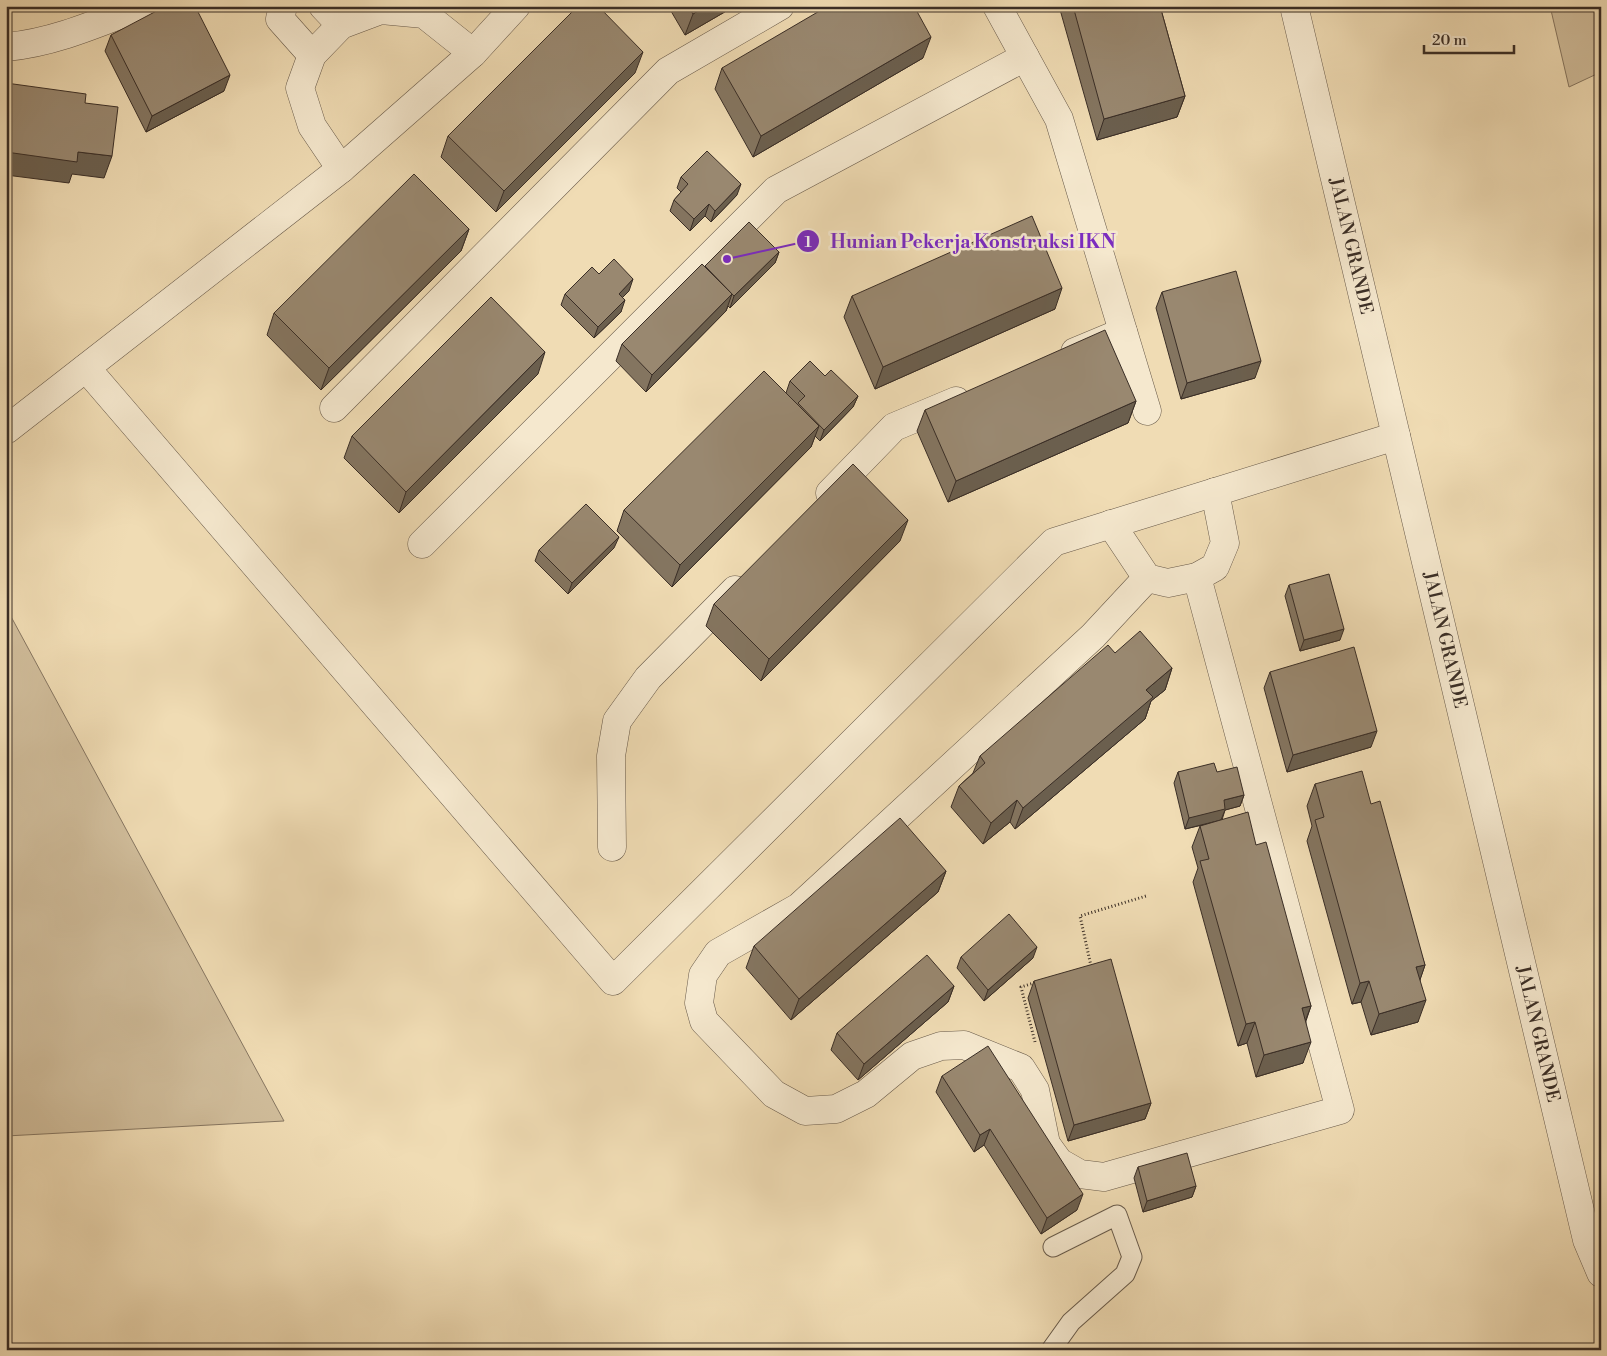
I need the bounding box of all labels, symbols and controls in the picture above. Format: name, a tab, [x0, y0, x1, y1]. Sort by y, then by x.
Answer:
scale bar	[1424, 22, 1514, 54]
text: 20 m	[1432, 31, 1467, 50]
street label: JALAN GRANDE	[1324, 174, 1378, 317]
callout: Hunian Pekerja Konstruksi IKN	[796, 224, 1126, 258]
text: Hunian Pekerja Konstruksi IKN	[830, 230, 1116, 254]
text: 1	[804, 233, 812, 252]
street label: JALAN GRANDE	[1418, 568, 1472, 711]
street label: JALAN GRANDE	[1511, 962, 1565, 1105]

